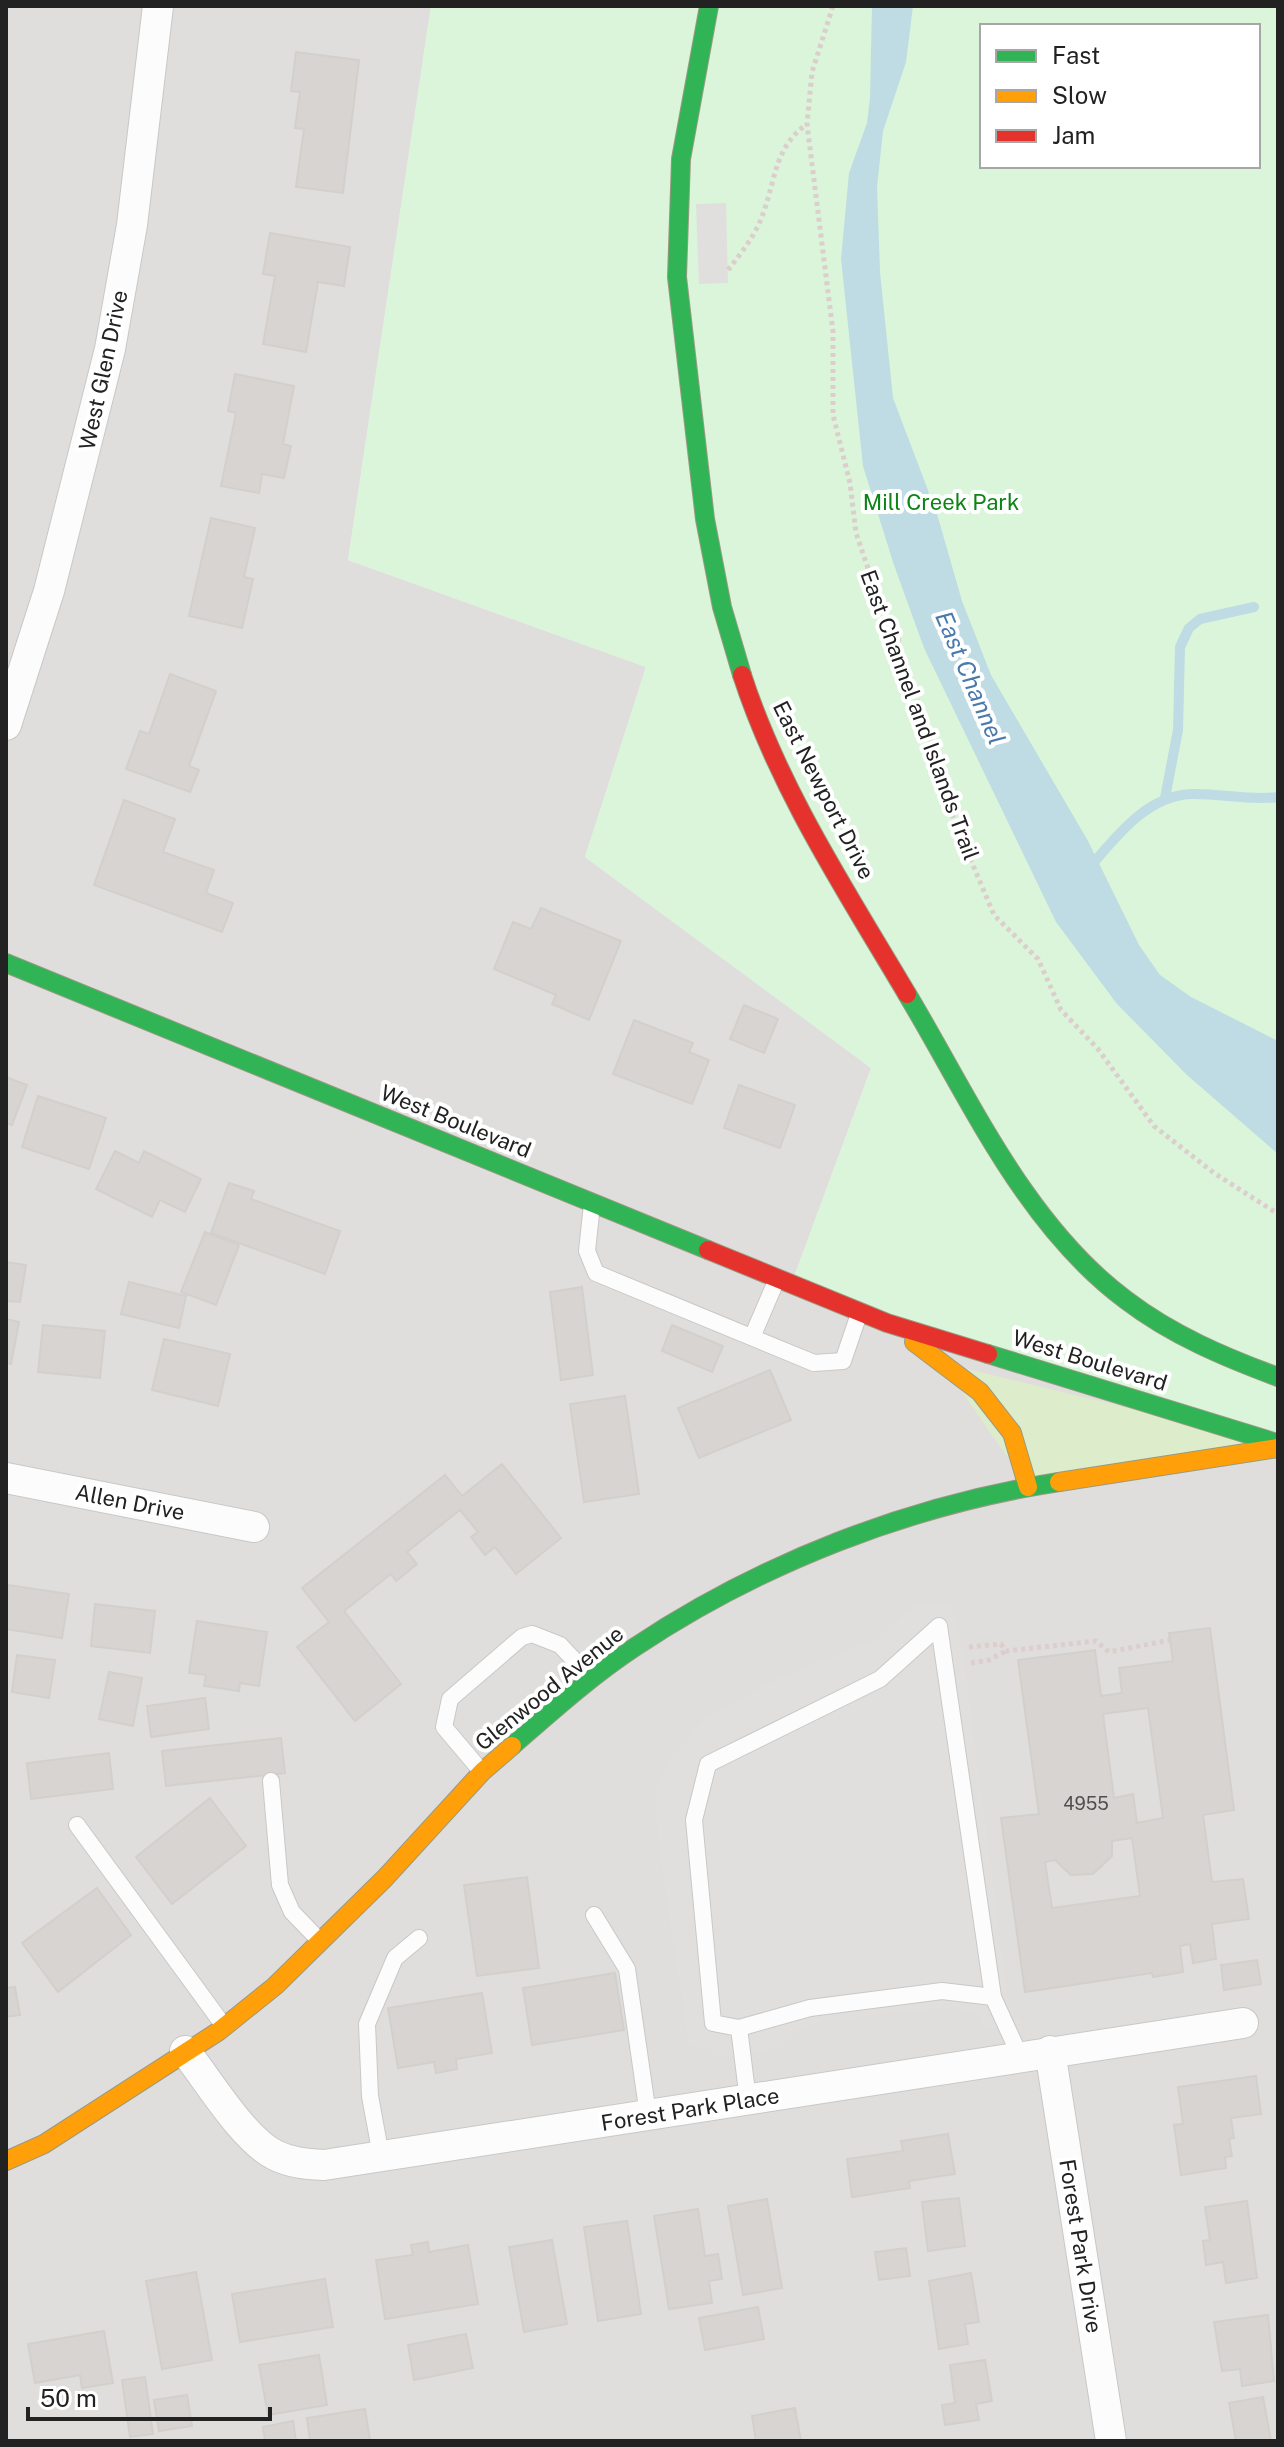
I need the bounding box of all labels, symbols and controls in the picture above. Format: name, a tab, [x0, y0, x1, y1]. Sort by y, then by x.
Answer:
legend	[980, 24, 1260, 168]
text: Fast	[1052, 41, 1100, 69]
text: Slow	[1052, 81, 1107, 109]
text: Jam	[1052, 121, 1095, 149]
street label: West Glen Drive	[73, 288, 133, 452]
park label: Mill Creek Park	[863, 489, 1019, 515]
street label: East Channel and Islands Trail	[855, 566, 985, 864]
water label: East Channel	[930, 607, 1012, 749]
street label: East Newport Drive	[768, 697, 880, 883]
street label: West Boulevard	[377, 1079, 535, 1163]
street label: West Boulevard	[1010, 1324, 1170, 1396]
street label: Allen Drive	[73, 1479, 187, 1525]
street label: Glenwood Avenue	[470, 1620, 628, 1756]
house number: 4955	[1063, 1793, 1109, 1814]
street label: Forest Park Place	[599, 2082, 781, 2136]
street label: Forest Park Drive	[1054, 2157, 1108, 2335]
scale bar	[28, 2371, 270, 2421]
text: 50 m	[40, 2384, 97, 2412]

